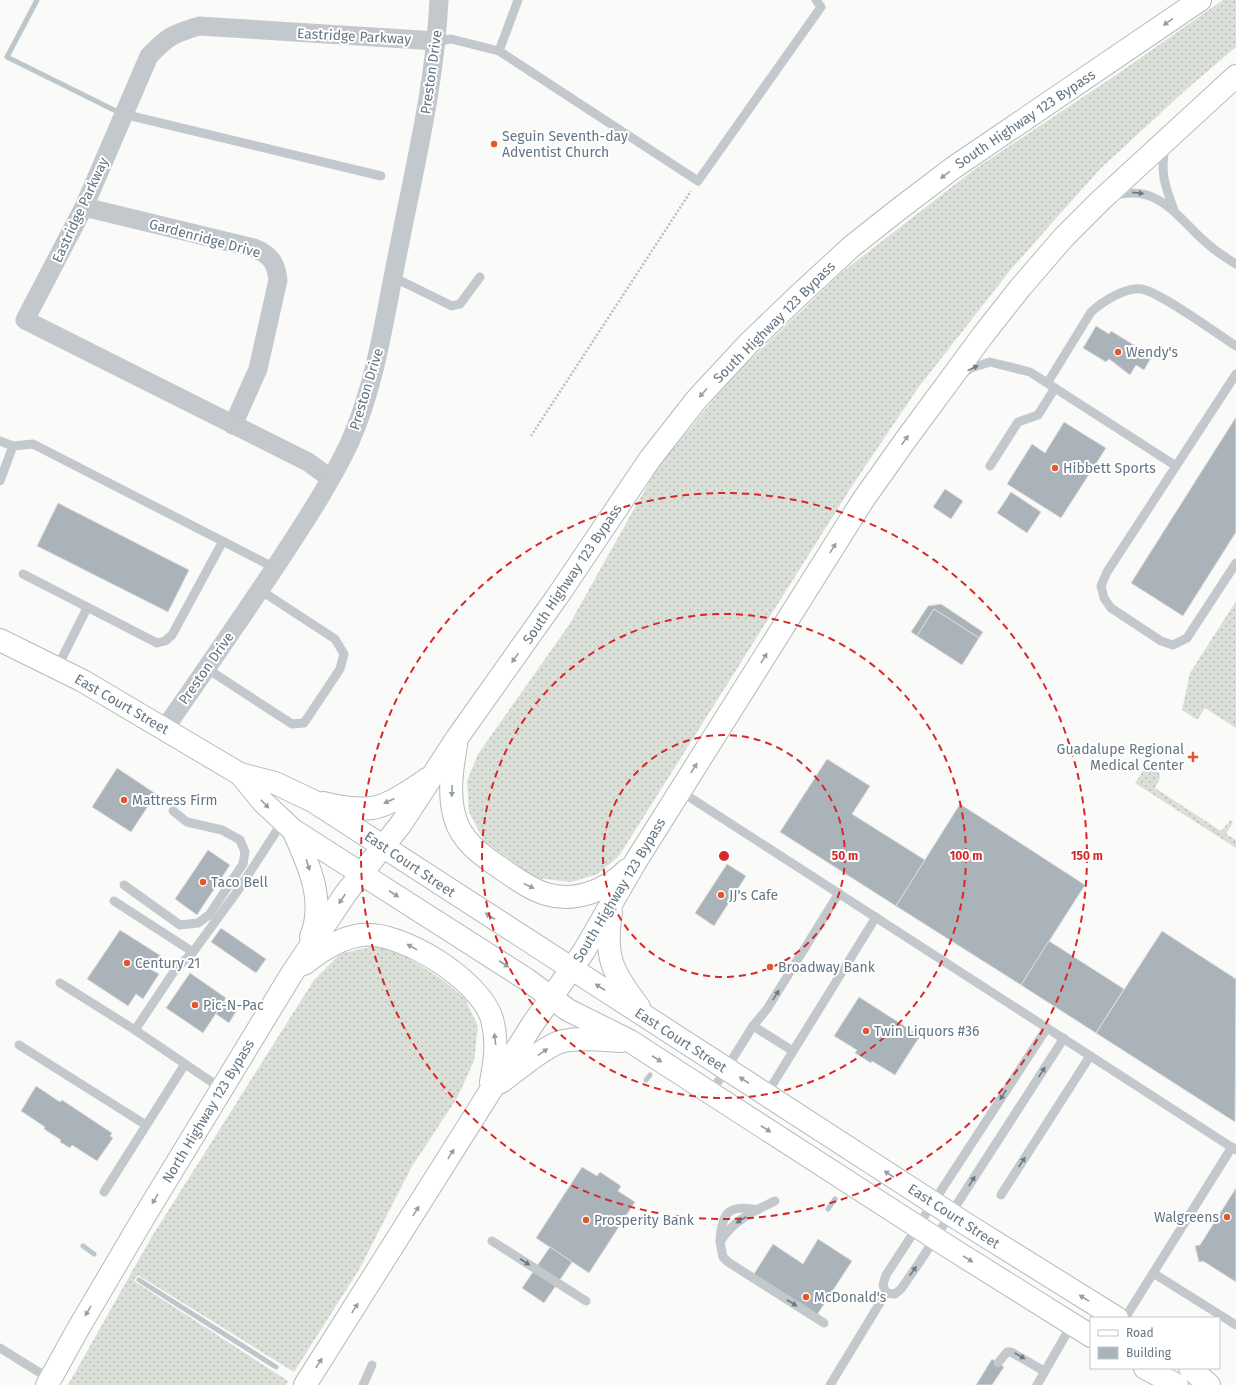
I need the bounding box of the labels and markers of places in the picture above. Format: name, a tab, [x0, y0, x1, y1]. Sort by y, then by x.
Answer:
place label: Seguin Seventh-day Adventist Church	[502, 128, 628, 161]
marker: Seguin Seventh-day Adventist Church	[489, 139, 499, 149]
place label: Wendy's	[1126, 344, 1178, 361]
marker: Wendy's	[1113, 347, 1123, 357]
place label: Hibbett Sports	[1063, 460, 1156, 477]
marker: Hibbett Sports	[1050, 463, 1060, 473]
place label: Guadalupe Regional Medical Center	[1057, 741, 1185, 774]
marker: Guadalupe Regional Medical Center	[1187, 751, 1199, 763]
place label: Mattress Firm	[132, 792, 218, 809]
marker: Mattress Firm	[119, 795, 129, 805]
centre of rings	[717, 849, 731, 863]
place label: Taco Bell	[211, 874, 268, 891]
marker: Taco Bell	[198, 877, 208, 887]
place label: JJ's Cafe	[729, 887, 778, 904]
marker: JJ's Cafe	[716, 890, 726, 900]
place label: Century 21	[135, 955, 200, 972]
marker: Century 21	[122, 958, 132, 968]
place label: Broadway Bank	[778, 959, 876, 976]
marker: Broadway Bank	[765, 962, 775, 972]
place label: Pic-N-Pac	[203, 997, 264, 1014]
marker: Pic-N-Pac	[190, 1000, 200, 1010]
place label: Twin Liquors #36	[874, 1023, 979, 1040]
marker: Twin Liquors #36	[861, 1026, 871, 1036]
place label: Walgreens	[1154, 1209, 1219, 1226]
place label: Prosperity Bank	[594, 1212, 695, 1229]
marker: Walgreens	[1222, 1212, 1232, 1222]
marker: Prosperity Bank	[581, 1215, 591, 1225]
place label: McDonald's	[814, 1289, 887, 1306]
marker: McDonald's	[801, 1292, 811, 1302]

